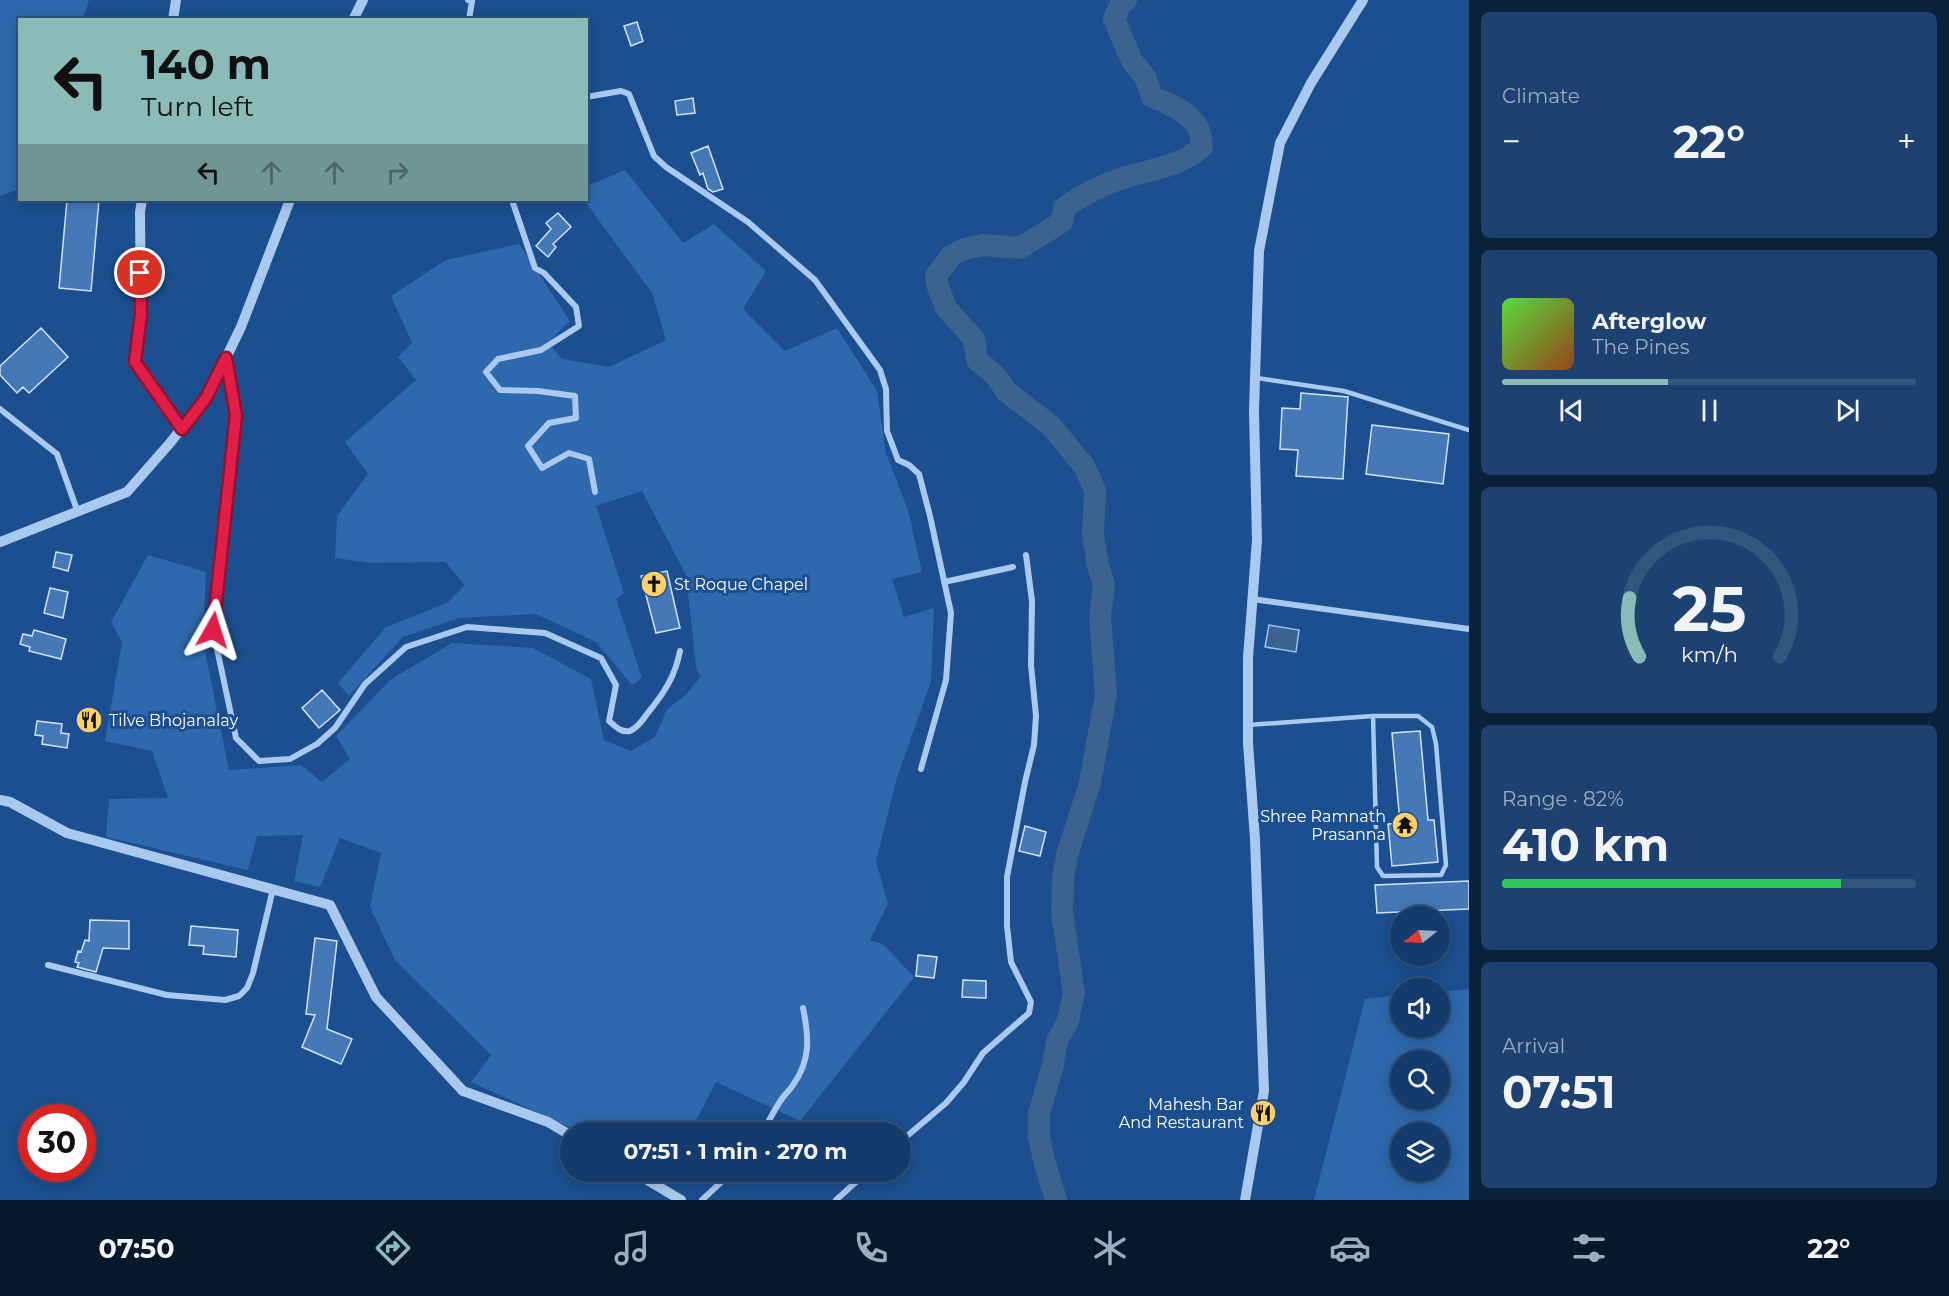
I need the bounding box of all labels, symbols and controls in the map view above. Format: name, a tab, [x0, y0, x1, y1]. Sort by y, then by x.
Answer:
text: 140 m	[141, 38, 271, 90]
icon: left	[42, 42, 120, 120]
text: Climate	[1502, 84, 1580, 108]
text: Turn left	[141, 90, 254, 123]
text: 22°	[1673, 114, 1745, 169]
text: −	[1502, 121, 1521, 161]
text: +	[1897, 121, 1916, 161]
icon: left	[192, 156, 225, 189]
icon: ahead	[255, 156, 288, 189]
icon: ahead	[318, 156, 351, 189]
icon: right	[381, 156, 414, 189]
pin	[114, 247, 165, 298]
icon: arrive	[123, 256, 156, 289]
text: Afterglow	[1592, 308, 1706, 335]
text: The Pines	[1592, 335, 1689, 359]
icon: previous	[1555, 394, 1588, 427]
icon: pause	[1693, 394, 1726, 427]
icon: next	[1831, 394, 1864, 427]
church icon: St Roque Chapel	[639, 569, 669, 599]
text: 25	[1672, 571, 1746, 647]
place label: St Roque Chapel	[674, 575, 808, 594]
position arrow	[181, 598, 245, 662]
text: km/h	[1680, 641, 1738, 667]
restaurant icon: Tilve Bhojanalay	[74, 705, 104, 735]
place label: Tilve Bhojanalay	[109, 711, 238, 730]
text: Range · 82%	[1502, 787, 1624, 811]
place label: Shree Ramnath Prasanna	[1260, 807, 1386, 844]
temple icon: Shree Ramnath Prasanna	[1390, 810, 1420, 840]
text: 410 km	[1502, 817, 1669, 872]
north arrow	[1390, 906, 1450, 966]
map controls	[1390, 906, 1450, 1182]
button: sound	[1390, 978, 1450, 1038]
text: Arrival	[1502, 1034, 1565, 1058]
button: search	[1390, 1050, 1450, 1110]
text: 07:51	[1502, 1064, 1616, 1119]
place label: Mahesh Bar And Restaurant	[1119, 1095, 1244, 1132]
restaurant icon: Mahesh Bar And Restaurant	[1248, 1098, 1278, 1128]
speed limit sign: 30	[18, 1104, 96, 1182]
button: layers	[1390, 1122, 1450, 1182]
text: 07:51 · 1 min · 270 m	[624, 1138, 847, 1165]
icon: directions	[372, 1227, 414, 1269]
icon: music	[611, 1227, 653, 1269]
icon: phone	[850, 1227, 892, 1269]
icon: climate	[1089, 1227, 1131, 1269]
icon: car	[1329, 1227, 1371, 1269]
icon: filters	[1568, 1227, 1610, 1269]
text: 07:50	[99, 1232, 175, 1265]
text: 22°	[1807, 1232, 1850, 1265]

